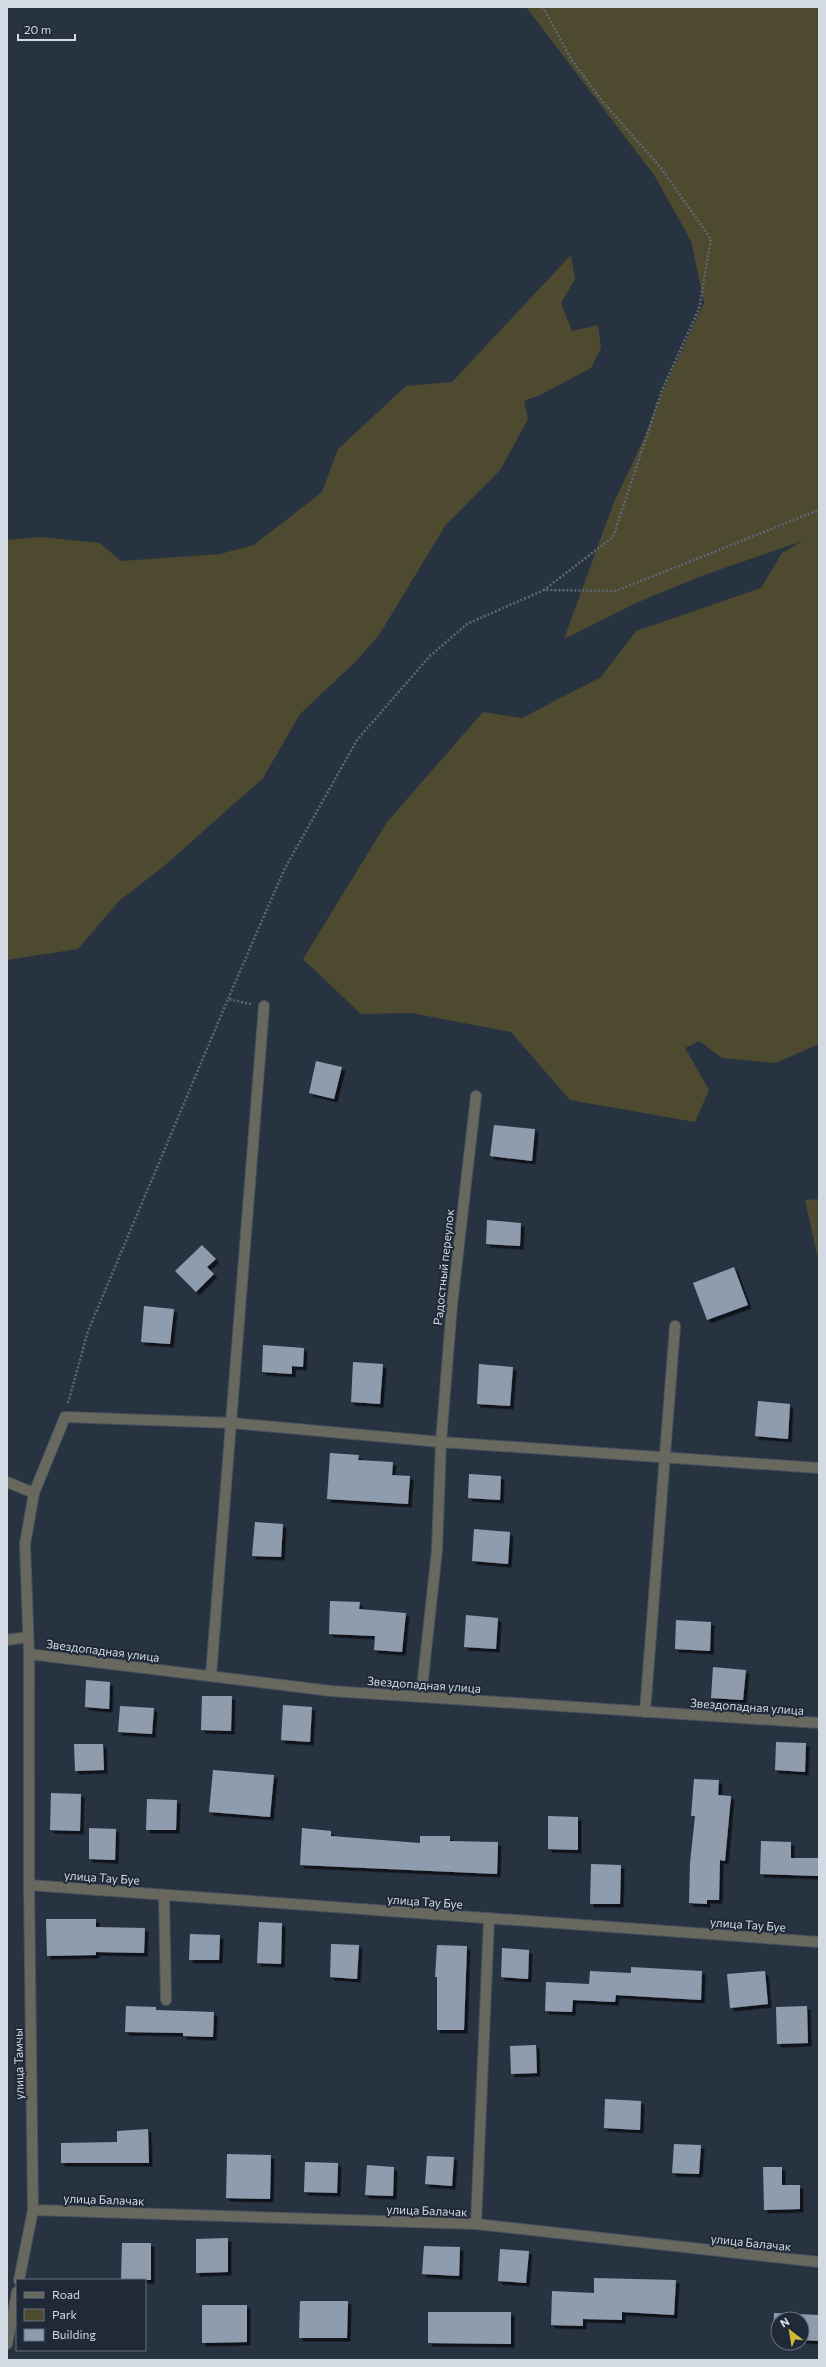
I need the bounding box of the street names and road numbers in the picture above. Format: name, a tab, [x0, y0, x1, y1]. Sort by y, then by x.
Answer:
street label: Радостный переулок	[430, 1208, 456, 1326]
street label: Звездопадная улица	[46, 1636, 160, 1664]
street label: Звездопадная улица	[367, 1673, 481, 1695]
street label: Звездопадная улица	[690, 1695, 804, 1717]
street label: улица Тау Буе	[64, 1867, 140, 1887]
street label: улица Тау Буе	[387, 1891, 463, 1911]
street label: улица Тау Буе	[710, 1914, 786, 1934]
street label: улица Тамчы	[10, 2028, 26, 2100]
street label: улица Балачак	[63, 2191, 145, 2207]
street label: улица Балачак	[386, 2202, 468, 2218]
street label: улица Балачак	[710, 2231, 793, 2253]

